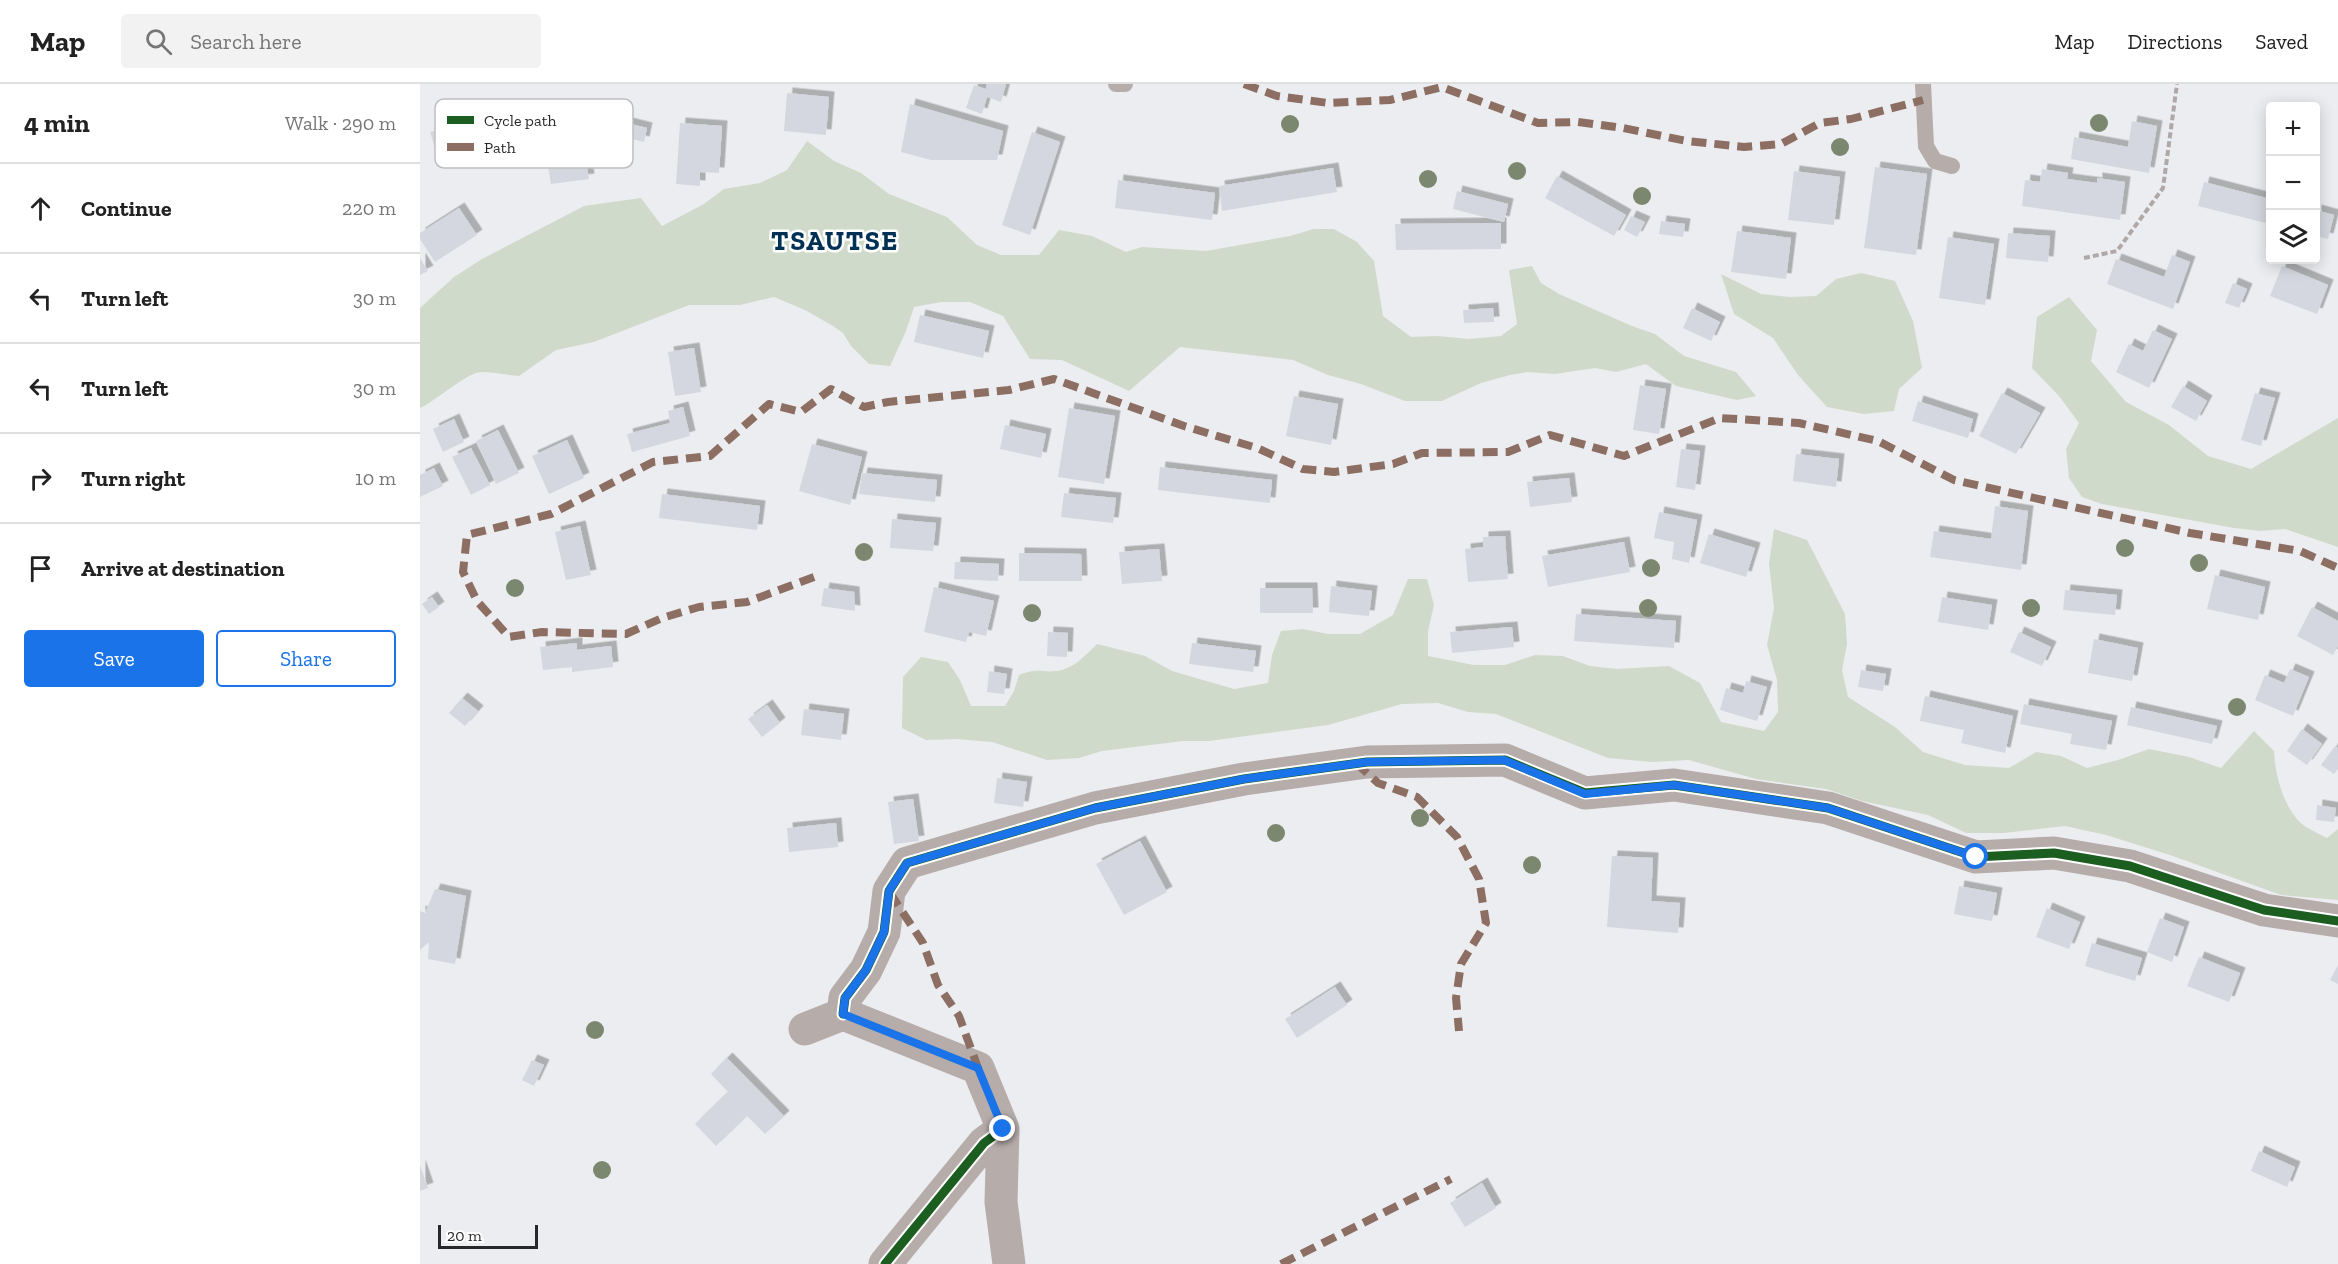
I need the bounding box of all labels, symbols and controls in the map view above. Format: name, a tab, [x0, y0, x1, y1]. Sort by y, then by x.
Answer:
search box	[121, 14, 541, 68]
text: Map	[30, 25, 85, 58]
icon: search	[142, 25, 175, 58]
text: Search here	[190, 28, 302, 55]
text: Map	[2055, 29, 2095, 54]
text: Directions	[2128, 29, 2222, 54]
text: Saved	[2255, 29, 2308, 54]
legend	[435, 99, 633, 168]
map controls	[2266, 102, 2320, 264]
button: +	[2266, 102, 2320, 156]
text: 4 min	[24, 107, 90, 139]
text: Walk · 290 m	[285, 111, 396, 135]
text: Cycle path	[484, 111, 557, 130]
text: Path	[484, 138, 516, 157]
button: −	[2266, 156, 2320, 210]
icon: ahead	[24, 192, 57, 225]
text: Continue	[81, 195, 172, 222]
text: 220 m	[342, 196, 396, 220]
button: layers	[2266, 210, 2320, 264]
district label: TSAUTSE	[771, 225, 899, 257]
icon: left	[24, 282, 57, 315]
text: Turn left	[81, 285, 168, 312]
text: 30 m	[353, 286, 396, 310]
icon: left	[24, 372, 57, 405]
text: Turn left	[81, 375, 168, 402]
text: 30 m	[353, 376, 396, 400]
icon: right	[24, 462, 57, 495]
text: Turn right	[81, 465, 185, 492]
text: 10 m	[355, 466, 396, 490]
icon: arrive	[24, 552, 57, 585]
text: Arrive at destination	[81, 555, 284, 582]
button: Save	[24, 630, 204, 687]
button: Share	[216, 630, 396, 687]
route start	[1962, 843, 1988, 869]
route end	[989, 1115, 1015, 1141]
scale bar	[438, 1222, 538, 1250]
text: 20 m	[447, 1226, 482, 1245]

